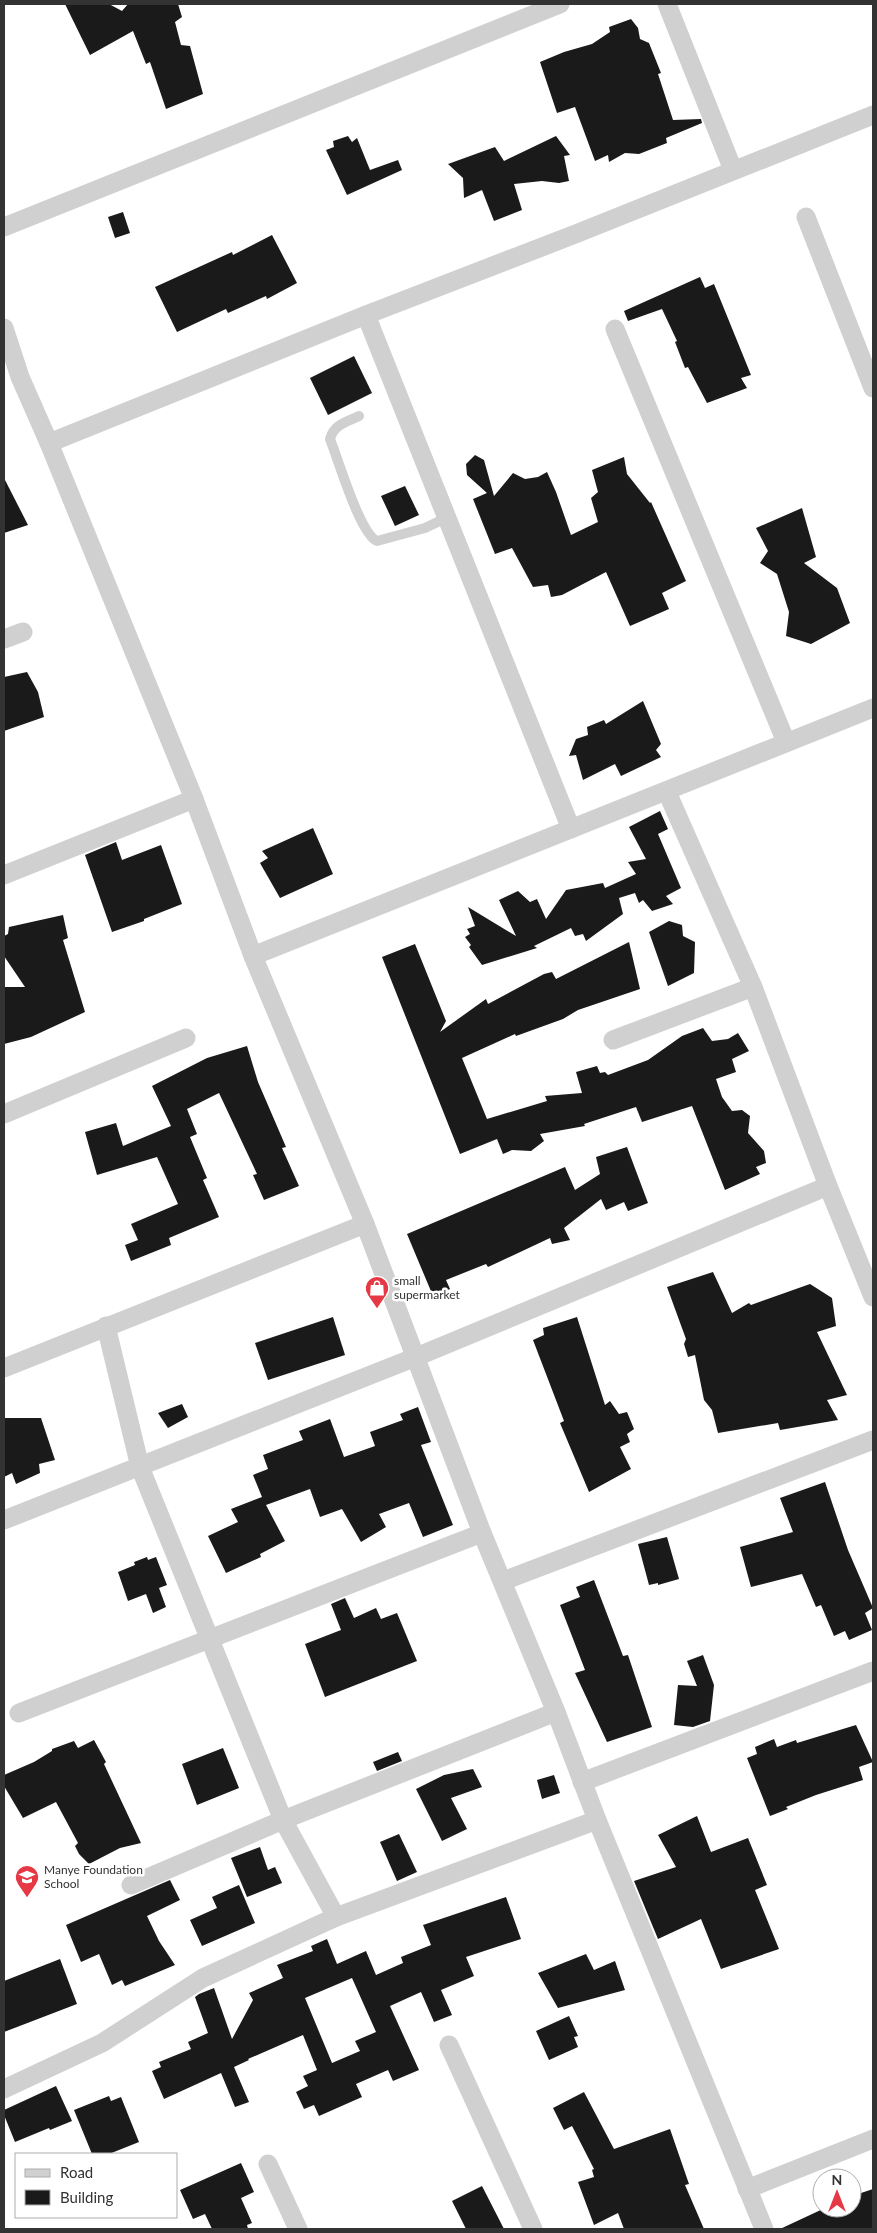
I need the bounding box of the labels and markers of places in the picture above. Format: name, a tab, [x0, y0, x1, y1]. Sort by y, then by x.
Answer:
place label: small supermarket	[394, 1273, 461, 1302]
shop icon: small supermarket	[364, 1275, 390, 1309]
place label: Manye Foundation School	[44, 1862, 143, 1891]
school or university icon: Manye Foundation School	[14, 1864, 40, 1898]

